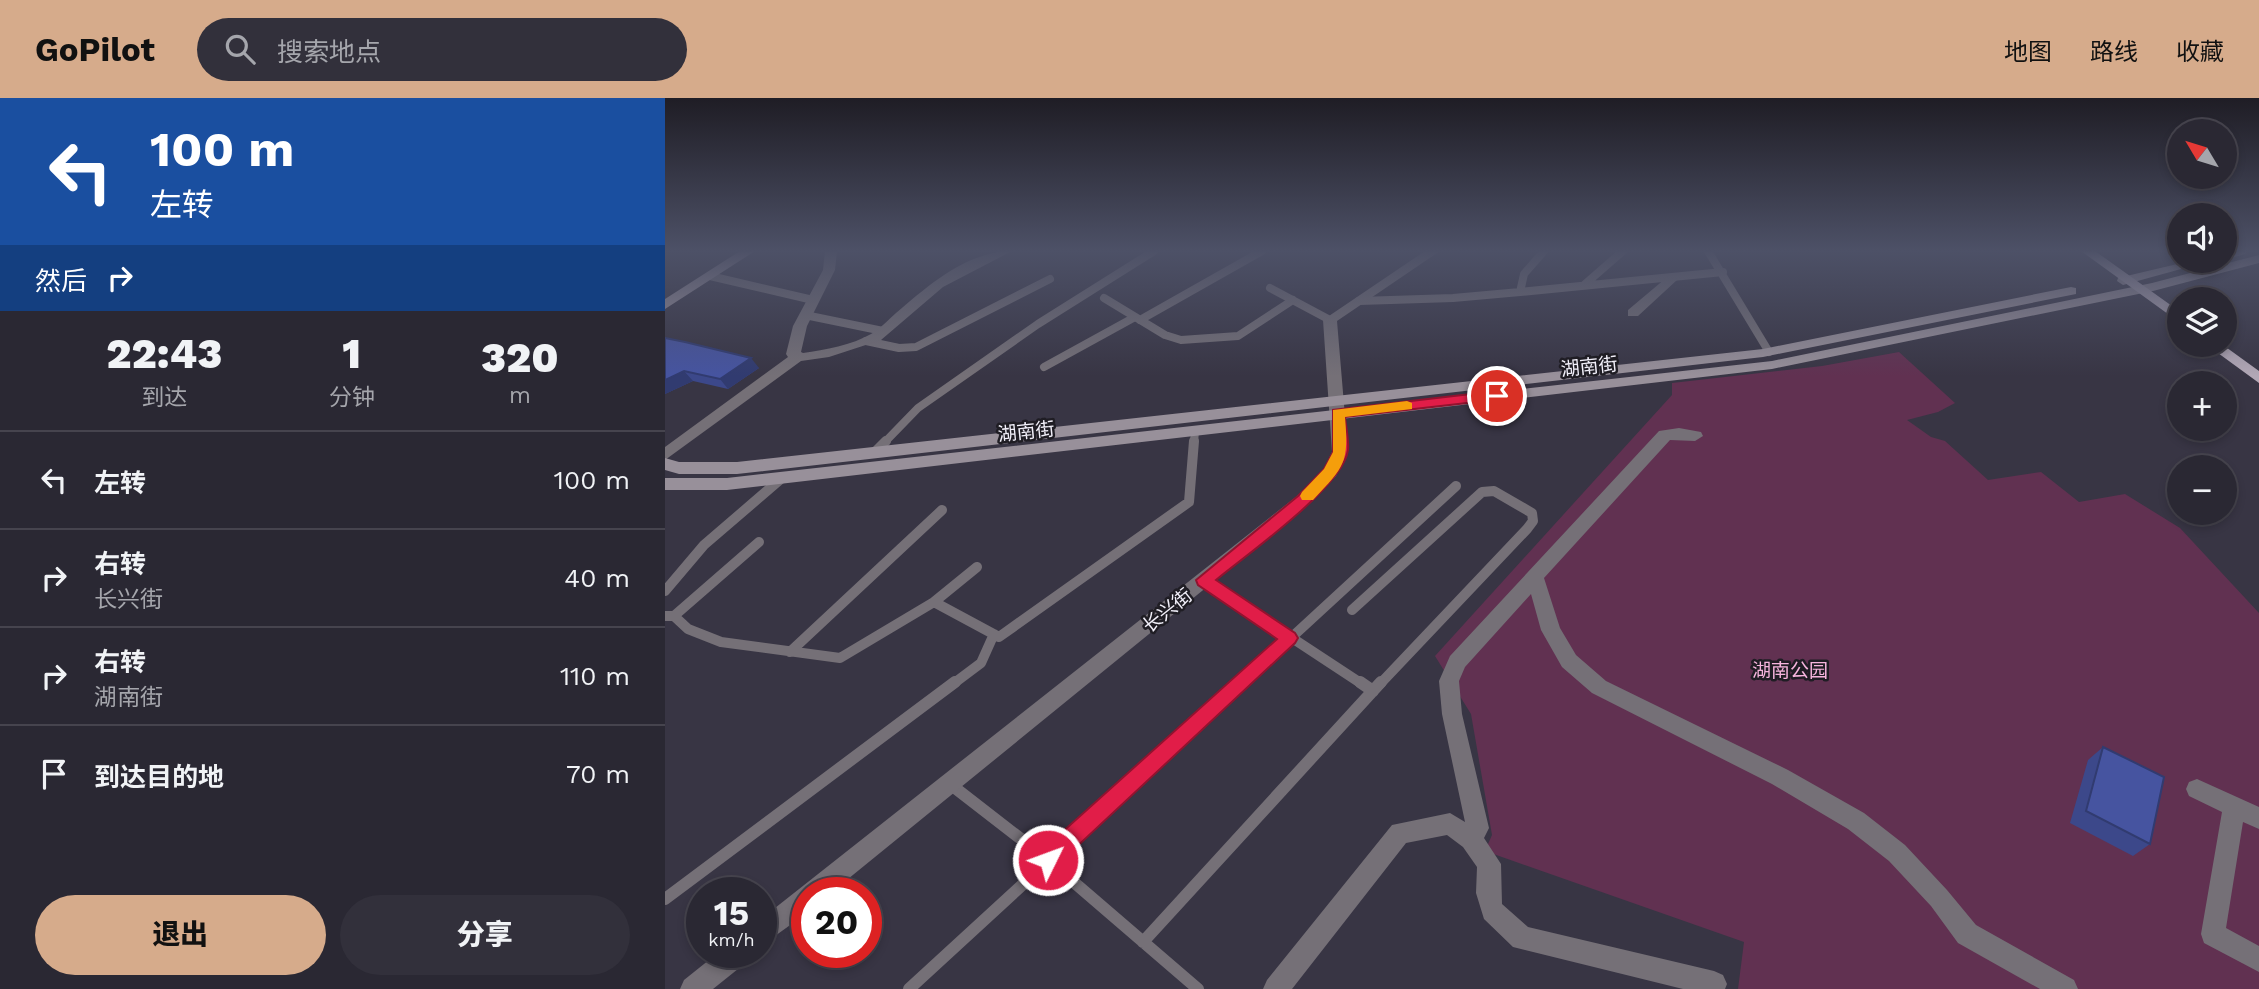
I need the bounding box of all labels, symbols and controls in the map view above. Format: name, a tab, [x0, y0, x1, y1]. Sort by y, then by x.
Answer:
search box	[197, 18, 687, 81]
text: GoPilot	[35, 30, 155, 69]
icon: search	[221, 30, 259, 68]
text: 搜索地点	[277, 37, 381, 67]
text: 地图	[2004, 38, 2052, 66]
text: 路线	[2090, 38, 2138, 66]
text: 收藏	[2176, 38, 2224, 66]
north arrow	[2167, 119, 2237, 189]
map controls	[2167, 119, 2237, 525]
text: 100 m	[150, 120, 294, 178]
icon: left	[35, 126, 126, 217]
text: 左转	[150, 186, 214, 224]
button: sound	[2167, 203, 2237, 273]
icon: right	[101, 259, 139, 297]
text: 然后	[35, 266, 87, 296]
button: layers	[2167, 287, 2237, 357]
text: 22:43	[106, 329, 222, 378]
text: 1	[342, 329, 361, 378]
text: 320	[481, 333, 559, 382]
street label: 湖南街	[1559, 352, 1619, 381]
pin	[1467, 366, 1527, 426]
button: +	[2167, 371, 2237, 441]
icon: arrive	[1478, 377, 1516, 415]
text: m	[509, 382, 531, 409]
text: 到达	[141, 384, 187, 411]
text: 分钟	[329, 384, 375, 411]
street label: 湖南街	[996, 417, 1056, 446]
button: −	[2167, 455, 2237, 525]
icon: left	[35, 461, 73, 499]
text: 100 m	[554, 465, 630, 495]
text: 左转	[94, 468, 146, 498]
text: 右转	[94, 549, 146, 579]
icon: right	[35, 559, 73, 597]
text: 40 m	[564, 563, 630, 593]
street label: 长兴街	[1138, 584, 1197, 637]
text: 长兴街	[94, 586, 163, 613]
text: 右转	[94, 647, 146, 677]
icon: right	[35, 657, 73, 695]
park label: 湖南公园	[1752, 659, 1828, 682]
text: 110 m	[560, 661, 630, 691]
text: 湖南街	[94, 684, 163, 711]
icon: arrive	[35, 755, 73, 793]
text: 70 m	[566, 759, 630, 789]
text: 到达目的地	[94, 762, 224, 792]
position arrow	[1011, 823, 1085, 897]
speed limit sign: 20	[791, 877, 882, 968]
text: 15	[714, 892, 749, 934]
button: 退出	[35, 895, 326, 975]
button: 分享	[340, 895, 630, 975]
text: km/h	[708, 929, 755, 950]

